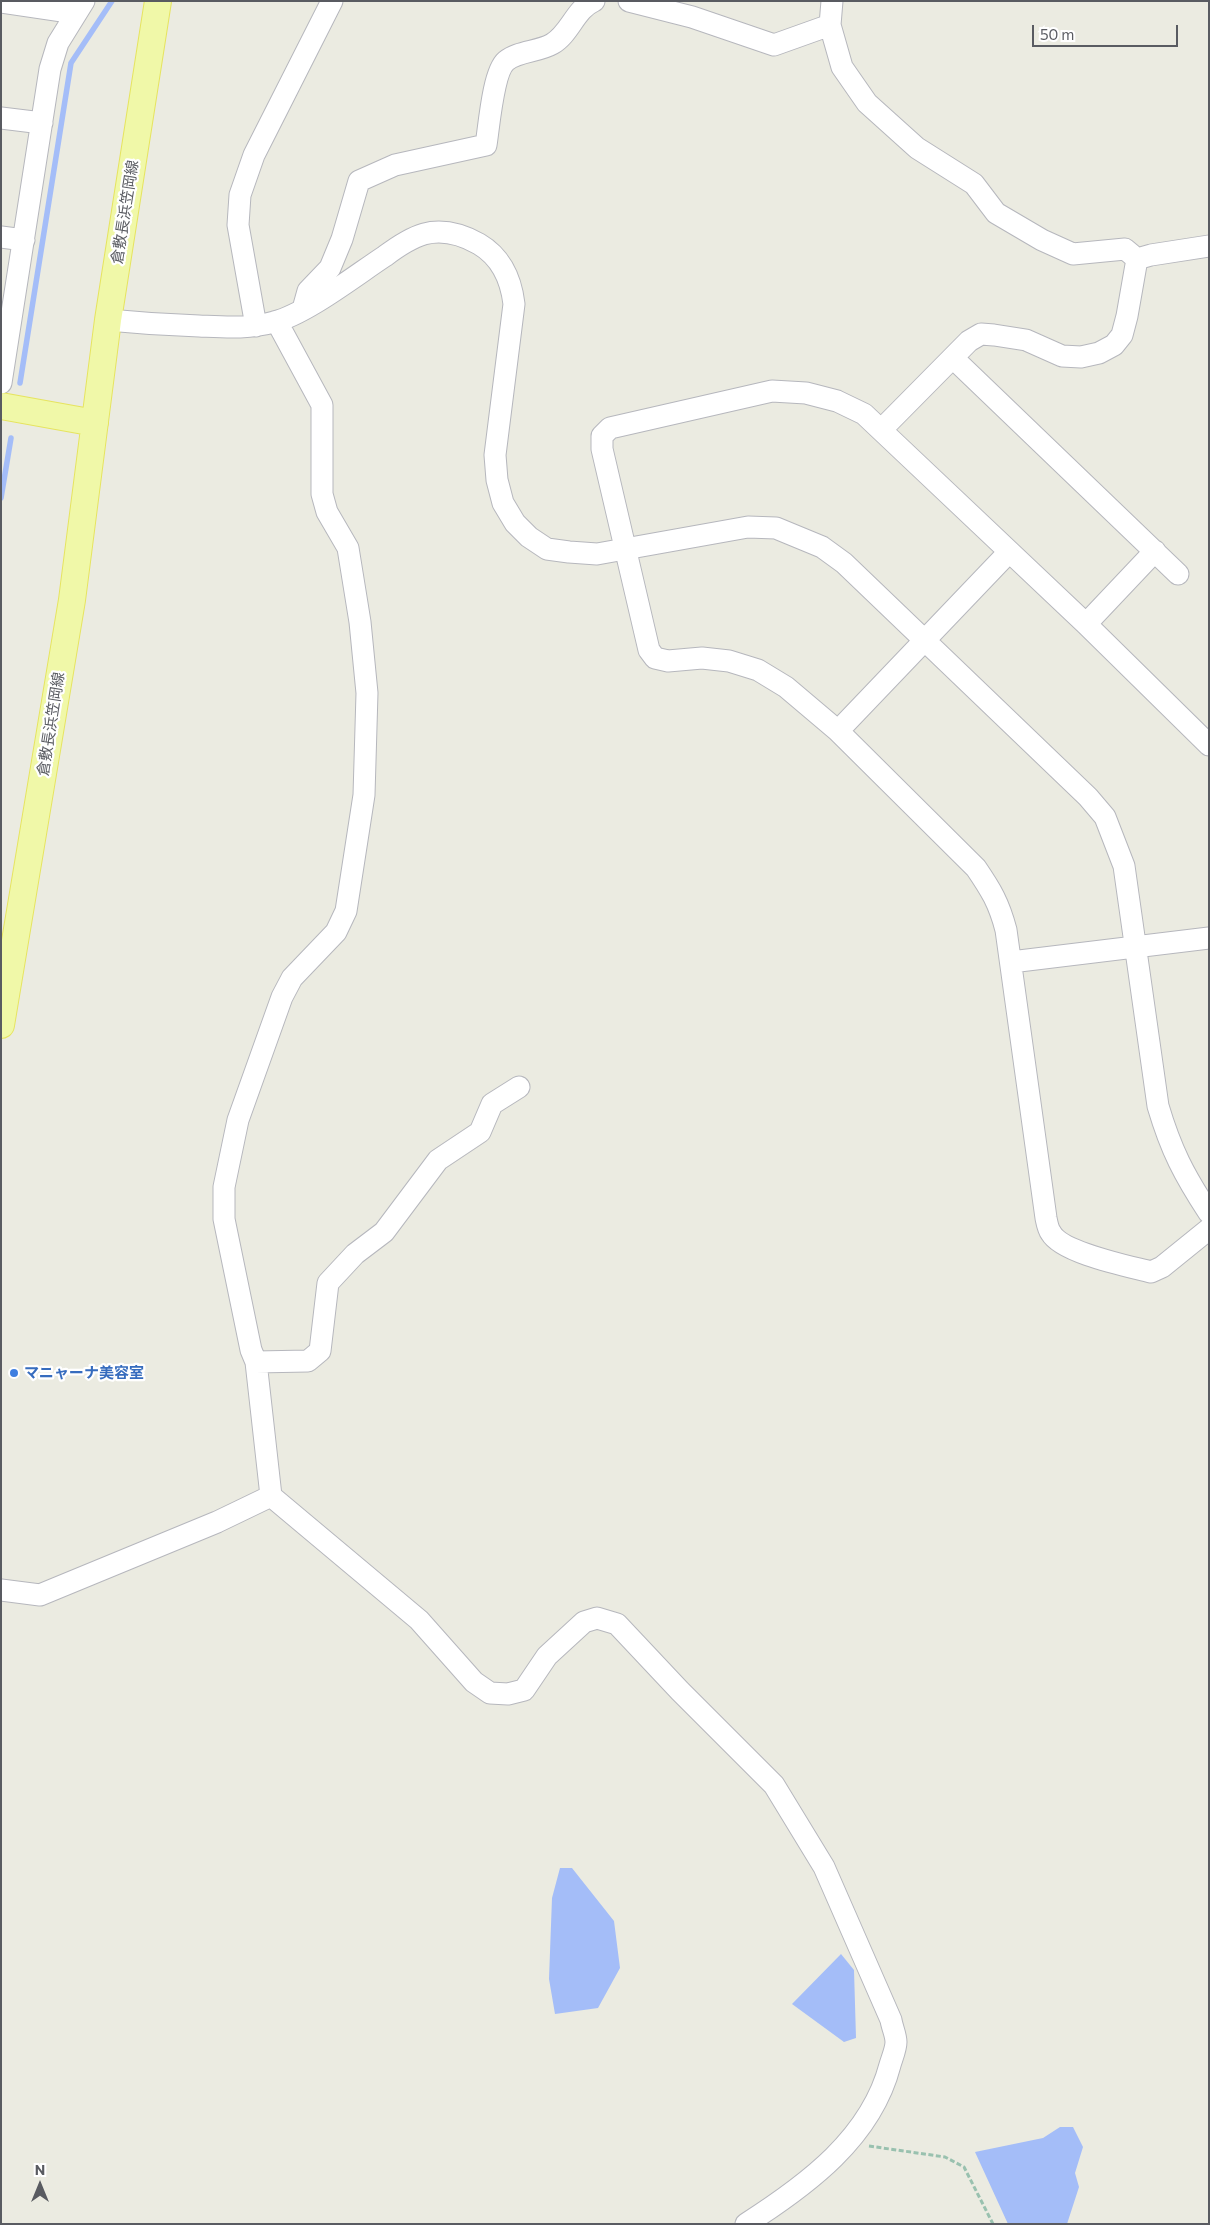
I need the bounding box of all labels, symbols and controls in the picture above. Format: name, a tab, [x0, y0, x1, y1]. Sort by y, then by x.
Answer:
scale bar	[1035, 15, 1181, 47]
text: 50 m	[1040, 25, 1074, 43]
street label: 倉敷長浜笠岡線	[108, 159, 142, 265]
street label: 倉敷長浜笠岡線	[34, 671, 68, 777]
place label: マニャーナ美容室	[24, 1364, 144, 1382]
marker: マニャーナ美容室	[8, 1367, 20, 1379]
north arrow	[15, 2160, 65, 2210]
text: N	[35, 2161, 45, 2178]

